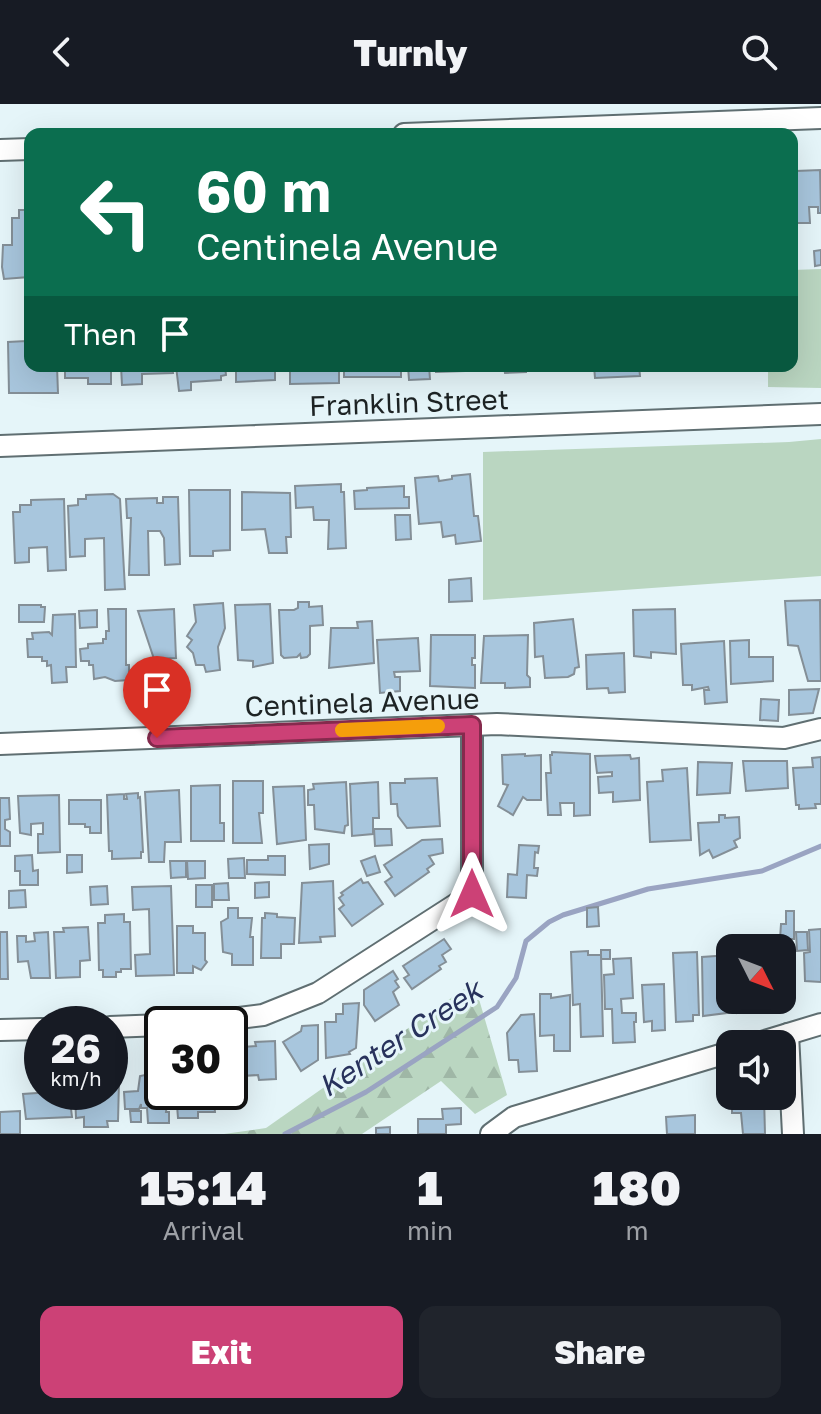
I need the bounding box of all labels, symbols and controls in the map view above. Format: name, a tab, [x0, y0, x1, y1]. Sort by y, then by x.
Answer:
icon: back	[40, 30, 84, 74]
icon: search	[737, 30, 781, 74]
text: Turnly	[353, 31, 468, 74]
text: 60 m	[196, 157, 331, 224]
icon: left	[64, 160, 168, 264]
text: Centinela Avenue	[196, 225, 498, 268]
icon: arrive	[153, 312, 197, 356]
text: Then	[64, 316, 137, 352]
street label: Franklin Street	[309, 382, 509, 422]
pin	[123, 656, 191, 738]
icon: arrive	[135, 668, 179, 712]
street label: Centinela Avenue	[244, 681, 480, 723]
position arrow	[430, 852, 514, 936]
north arrow	[716, 934, 796, 1014]
map controls	[716, 934, 796, 1110]
water label: Kenter Creek	[311, 970, 491, 1104]
speed limit sign: 30	[144, 1006, 248, 1110]
text: 26	[51, 1024, 101, 1072]
button: sound	[716, 1030, 796, 1110]
text: km/h	[51, 1066, 101, 1090]
text: 15:14	[140, 1158, 267, 1216]
text: 1	[417, 1158, 443, 1216]
text: 180	[593, 1158, 681, 1216]
text: Arrival	[163, 1215, 244, 1246]
text: min	[407, 1215, 453, 1246]
text: m	[625, 1215, 648, 1246]
button: Exit	[40, 1306, 403, 1398]
button: Share	[419, 1306, 781, 1398]

